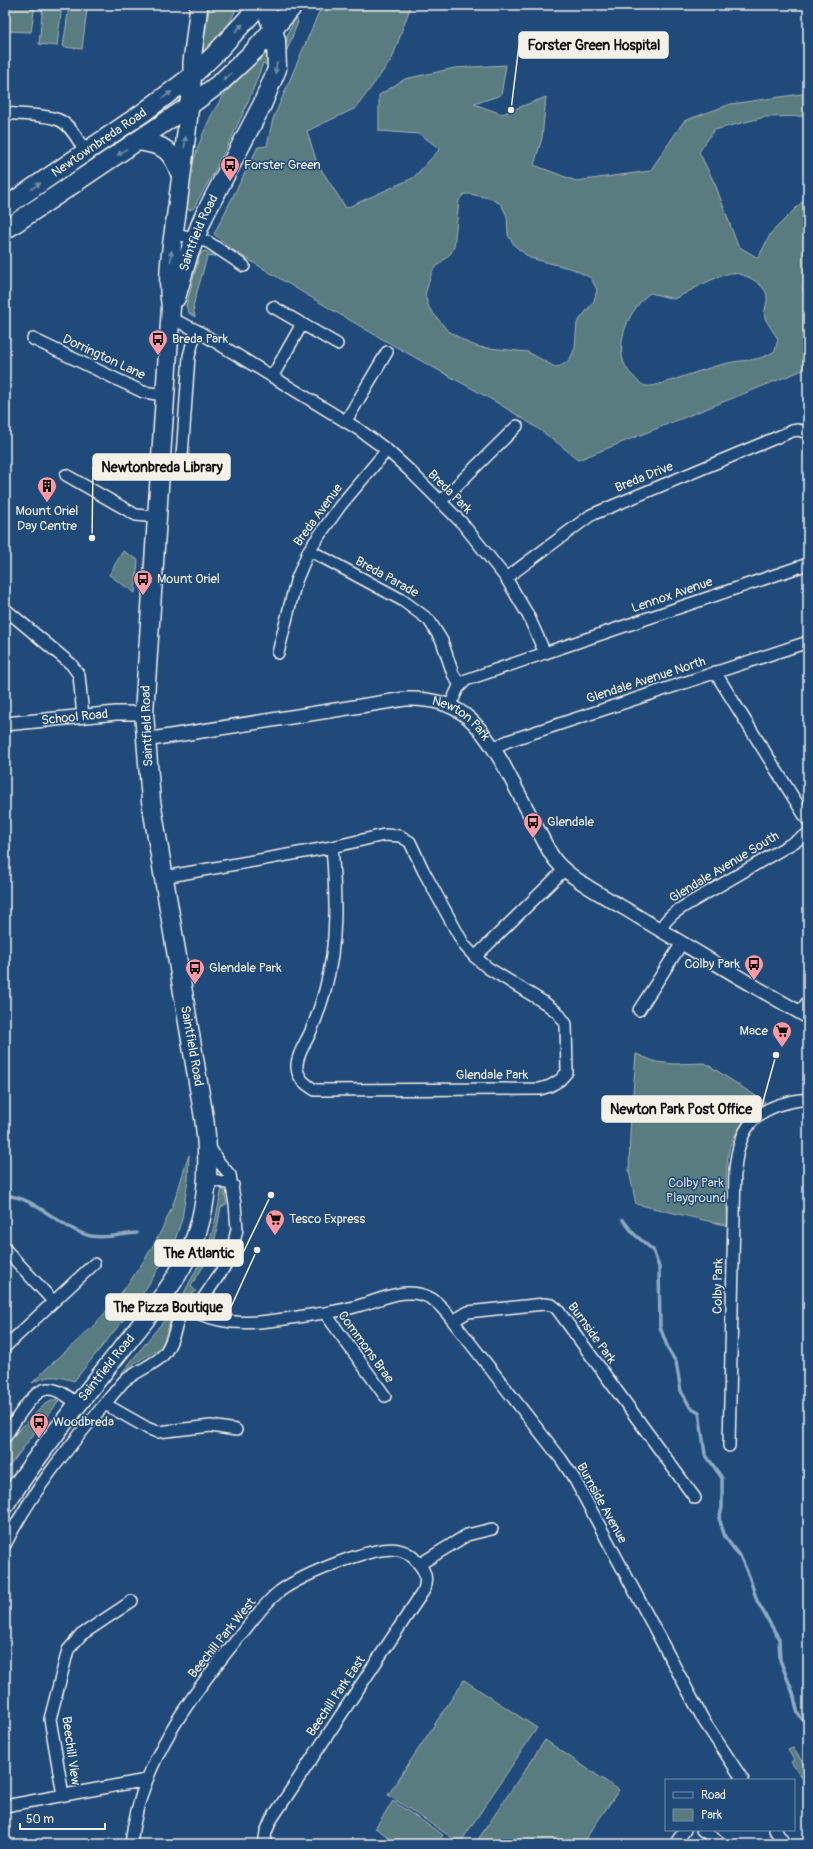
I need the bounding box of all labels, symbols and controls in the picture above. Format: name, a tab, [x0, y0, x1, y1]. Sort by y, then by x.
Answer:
one-way arrow	[234, 23, 244, 33]
callout: Forster Green Hospital	[519, 32, 668, 58]
text: Forster Green Hospital	[528, 37, 660, 54]
one-way arrow	[273, 62, 279, 74]
one-way arrow	[221, 72, 232, 81]
one-way arrow	[162, 91, 173, 99]
street label: Newtownbreda Road	[49, 105, 150, 181]
one-way arrow	[182, 136, 188, 148]
one-way arrow	[117, 148, 128, 156]
bus stop icon: Forster Green	[219, 154, 241, 182]
place label: Forster Green	[244, 157, 321, 173]
one-way arrow	[31, 182, 41, 190]
street label: Saintfield Road	[176, 192, 222, 273]
one-way arrow	[168, 250, 175, 262]
bus stop icon: Breda Park	[147, 328, 169, 356]
street label: Dorrington Lane	[60, 331, 148, 383]
place label: Breda Park	[172, 331, 229, 347]
callout: Newtonbreda Library	[93, 454, 230, 480]
street label: Breda Drive	[613, 458, 676, 496]
text: Newtonbreda Library	[101, 459, 223, 476]
street label: Breda Park	[424, 466, 476, 518]
building icon: Mount Oriel Day Centre	[36, 475, 58, 503]
street label: Breda Avenue	[290, 480, 346, 549]
place label: Mount Oriel Day Centre	[16, 503, 78, 534]
street label: Breda Parade	[353, 553, 422, 601]
bus stop icon: Mount Oriel	[132, 568, 154, 596]
place label: Mount Oriel	[157, 571, 220, 587]
street label: Lennox Avenue	[629, 573, 715, 616]
street label: Glendale Avenue North	[584, 653, 708, 707]
street label: Saintfield Road	[138, 685, 156, 767]
street label: Newton Park	[430, 693, 494, 744]
street label: School Road	[40, 706, 109, 728]
bus stop icon: Glendale	[522, 811, 544, 839]
place label: Glendale	[547, 814, 595, 830]
street label: Glendale Avenue South	[666, 828, 782, 906]
bus stop icon: Colby Park	[743, 953, 765, 981]
place label: Colby Park	[684, 956, 741, 972]
bus stop icon: Glendale Park	[184, 957, 206, 985]
place label: Glendale Park	[209, 960, 282, 976]
street label: Saintfield Road	[177, 1004, 207, 1088]
supermarket icon: Mace	[771, 1020, 793, 1048]
place label: Mace	[740, 1023, 769, 1039]
street label: Glendale Park	[456, 1067, 529, 1083]
callout: Newton Park Post Office	[602, 1096, 761, 1122]
text: Newton Park Post Office	[610, 1101, 753, 1118]
park label: Colby Park Playground	[666, 1175, 726, 1206]
supermarket icon: Tesco Express	[264, 1208, 286, 1236]
place label: Tesco Express	[289, 1211, 365, 1227]
callout: The Atlantic	[155, 1240, 243, 1266]
text: The Atlantic	[162, 1245, 235, 1262]
street label: Colby Park	[710, 1257, 726, 1314]
callout: The Pizza Boutique	[106, 1294, 231, 1320]
text: The Pizza Boutique	[112, 1299, 224, 1316]
street label: Burnside Park	[564, 1299, 620, 1367]
street label: Commons Brae	[335, 1308, 398, 1386]
street label: Saintfield Road	[75, 1331, 138, 1405]
bus stop icon: Woodbreda	[28, 1411, 50, 1439]
place label: Woodbreda	[53, 1414, 114, 1430]
street label: Burnside Avenue	[573, 1460, 631, 1547]
street label: Beechill Park West	[185, 1594, 260, 1681]
street label: Beechill Park East	[303, 1652, 369, 1739]
street label: Beechill View	[58, 1715, 84, 1787]
legend	[665, 1779, 795, 1831]
text: Road	[701, 1788, 726, 1803]
scale bar	[20, 1805, 105, 1831]
text: Park	[701, 1808, 722, 1823]
text: 50 m	[26, 1812, 54, 1827]

